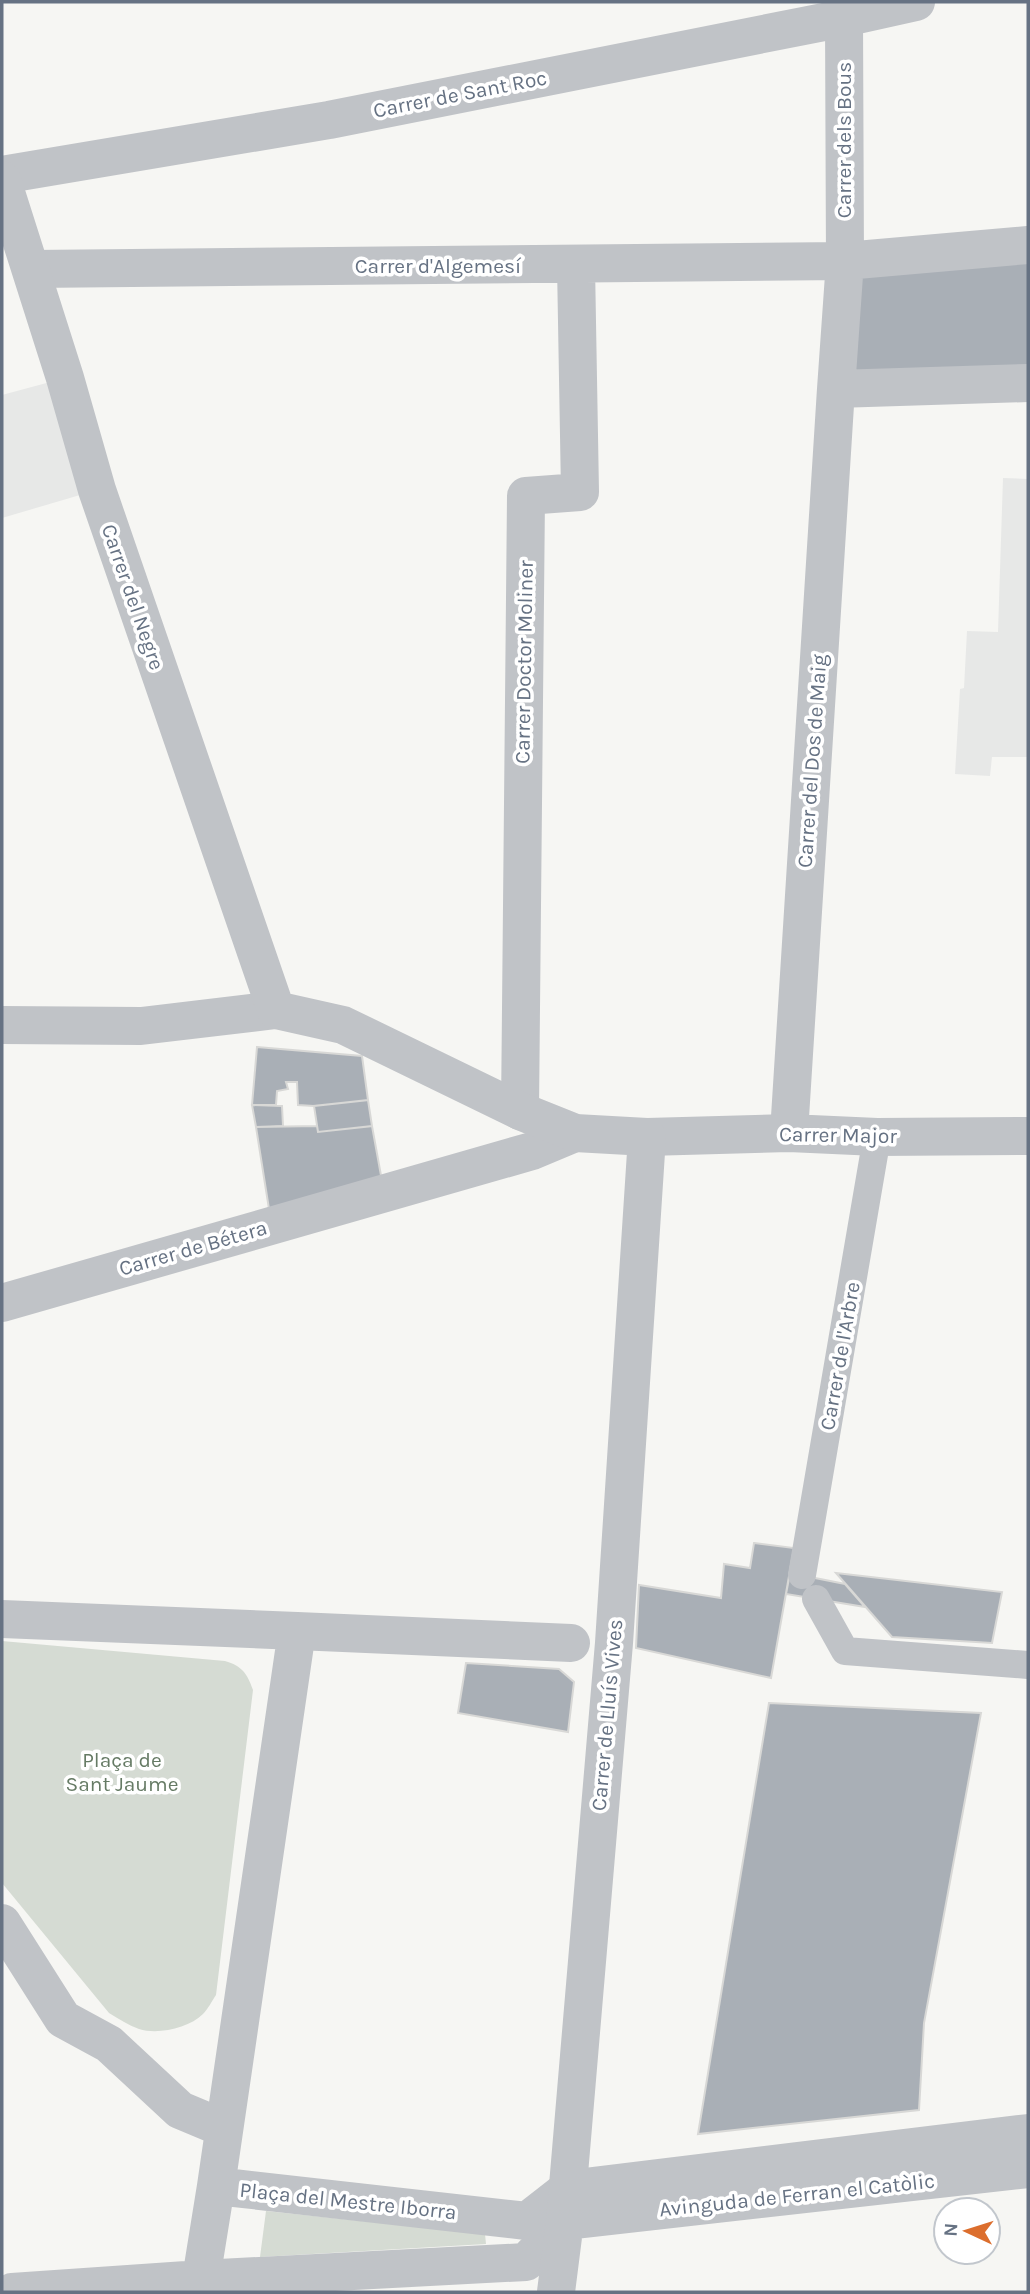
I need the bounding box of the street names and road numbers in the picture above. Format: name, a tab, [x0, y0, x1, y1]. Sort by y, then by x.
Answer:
street label: Carrer dels Bous	[832, 62, 856, 218]
street label: Carrer de Sant Roc	[371, 65, 549, 123]
street label: Carrer d'Algemesí	[355, 254, 522, 278]
street label: Carrer del Negre	[97, 521, 169, 673]
street label: Carrer Doctor Moliner	[510, 560, 538, 764]
street label: Carrer del Dos de Maig	[793, 653, 831, 869]
street label: Carrer Major	[779, 1122, 898, 1148]
street label: Carrer de Bétera	[116, 1215, 270, 1281]
street label: Carrer de l'Arbre	[815, 1280, 865, 1432]
street label: Carrer de Lluís Vives	[587, 1618, 627, 1812]
street label: Avinguda de Ferran el Catòlic	[658, 2169, 936, 2221]
street label: Plaça del Mestre Iborra	[238, 2178, 458, 2224]

